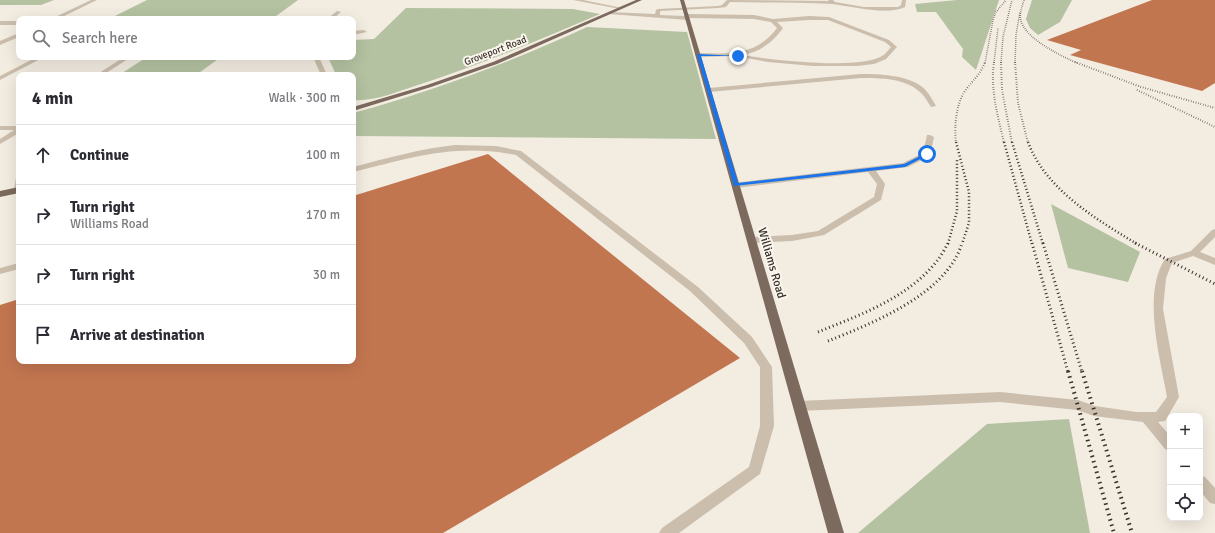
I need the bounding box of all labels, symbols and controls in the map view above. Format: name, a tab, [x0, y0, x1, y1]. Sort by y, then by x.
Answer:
search box	[16, 16, 356, 60]
icon: search	[30, 27, 52, 49]
text: Search here	[62, 29, 138, 47]
street label: Groveport Road	[462, 34, 528, 68]
route end	[729, 47, 747, 65]
text: 4 min	[32, 88, 73, 109]
text: Walk · 300 m	[269, 90, 340, 106]
icon: ahead	[32, 144, 54, 166]
route start	[918, 145, 936, 163]
text: Continue	[70, 146, 129, 164]
text: 100 m	[306, 147, 340, 163]
text: Turn right	[70, 198, 135, 216]
icon: right	[32, 204, 54, 226]
text: 170 m	[306, 207, 340, 223]
text: Williams Road	[70, 216, 149, 232]
street label: Williams Road	[754, 226, 789, 300]
icon: right	[32, 264, 54, 286]
text: Turn right	[70, 266, 135, 284]
text: 30 m	[313, 267, 340, 283]
icon: arrive	[32, 324, 54, 346]
text: Arrive at destination	[70, 326, 205, 344]
map controls	[1167, 413, 1203, 521]
button: +	[1167, 413, 1203, 449]
button: −	[1167, 449, 1203, 485]
button: locate	[1167, 485, 1203, 521]

